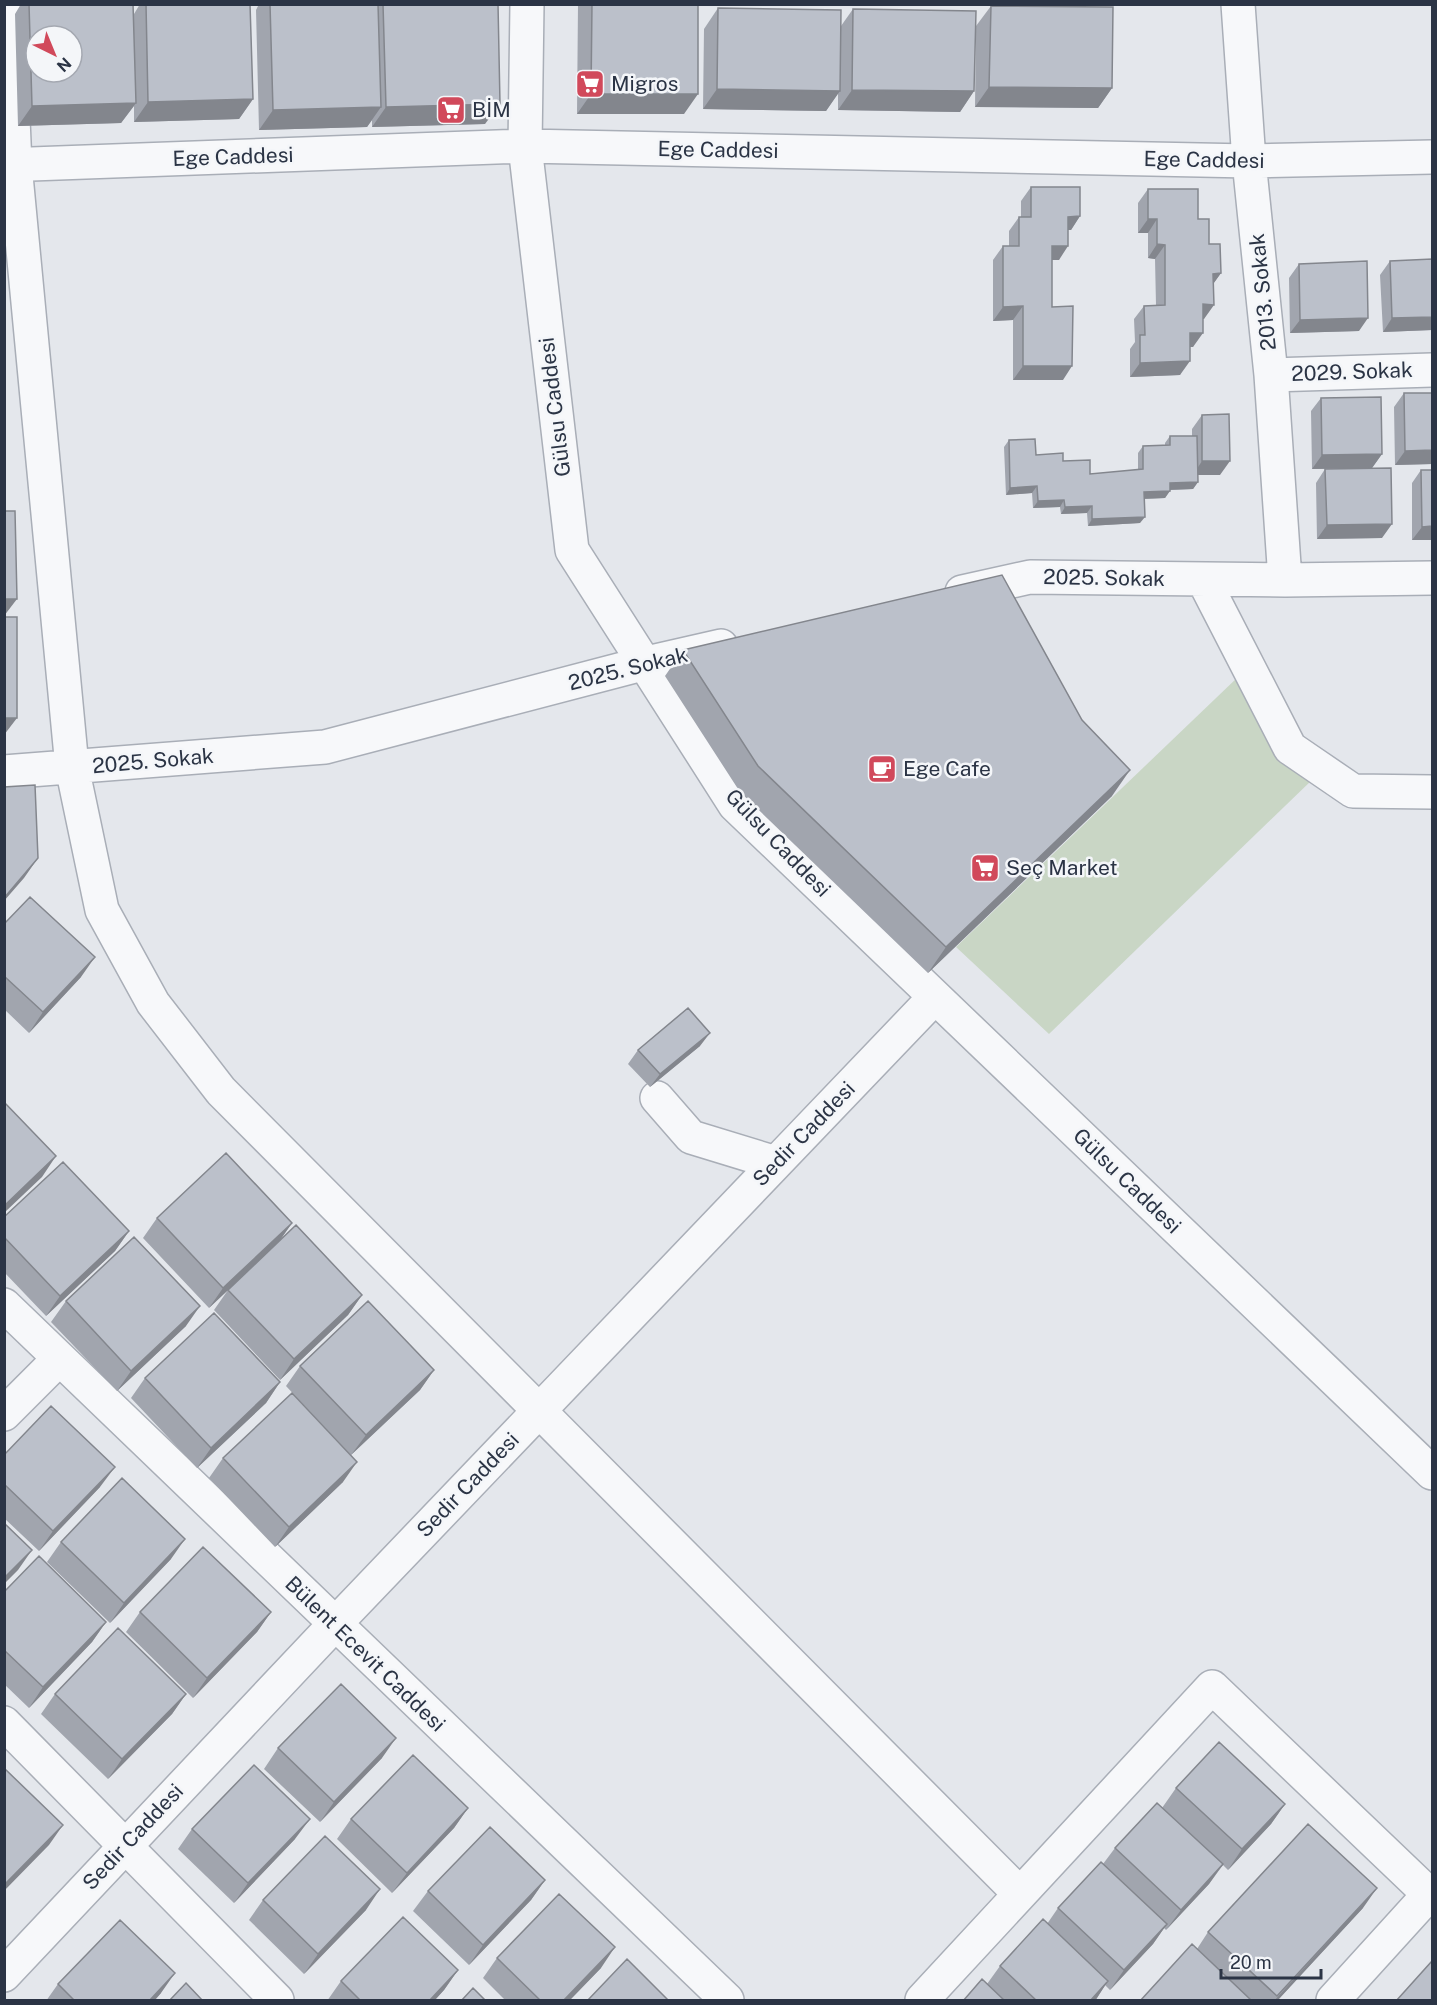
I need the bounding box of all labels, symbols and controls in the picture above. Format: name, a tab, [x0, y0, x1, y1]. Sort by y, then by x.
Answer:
north arrow	[24, 24, 84, 84]
text: N	[53, 53, 75, 76]
supermarket icon: Migros	[574, 68, 606, 100]
place label: Migros	[611, 71, 678, 96]
supermarket icon: BİM	[435, 94, 467, 126]
place label: BİM	[472, 97, 511, 122]
street label: Ege Caddesi	[657, 136, 779, 163]
street label: Ege Caddesi	[172, 142, 294, 171]
street label: Ege Caddesi	[1143, 146, 1265, 173]
street label: 2013. Sokak	[1244, 232, 1281, 352]
street label: Gülsu Caddesi	[534, 336, 575, 478]
street label: 2029. Sokak	[1291, 357, 1413, 386]
street label: 2025. Sokak	[1043, 564, 1165, 591]
street label: 2025. Sokak	[566, 642, 690, 695]
street label: 2025. Sokak	[91, 743, 215, 778]
cafe icon: Ege Cafe	[866, 753, 898, 785]
place label: Ege Cafe	[903, 756, 991, 781]
street label: Gülsu Caddesi	[721, 783, 836, 902]
supermarket icon: Seç Market	[969, 852, 1001, 884]
place label: Seç Market	[1006, 855, 1118, 880]
street label: Sedir Caddesi	[747, 1076, 860, 1191]
street label: Gülsu Caddesi	[1068, 1123, 1187, 1238]
street label: Sedir Caddesi	[411, 1427, 524, 1542]
street label: Bülent Ecevit Caddesi	[280, 1571, 451, 1737]
street label: Sedir Caddesi	[77, 1778, 188, 1895]
scale bar	[1221, 1942, 1322, 1980]
text: 20 m	[1230, 1952, 1272, 1973]

